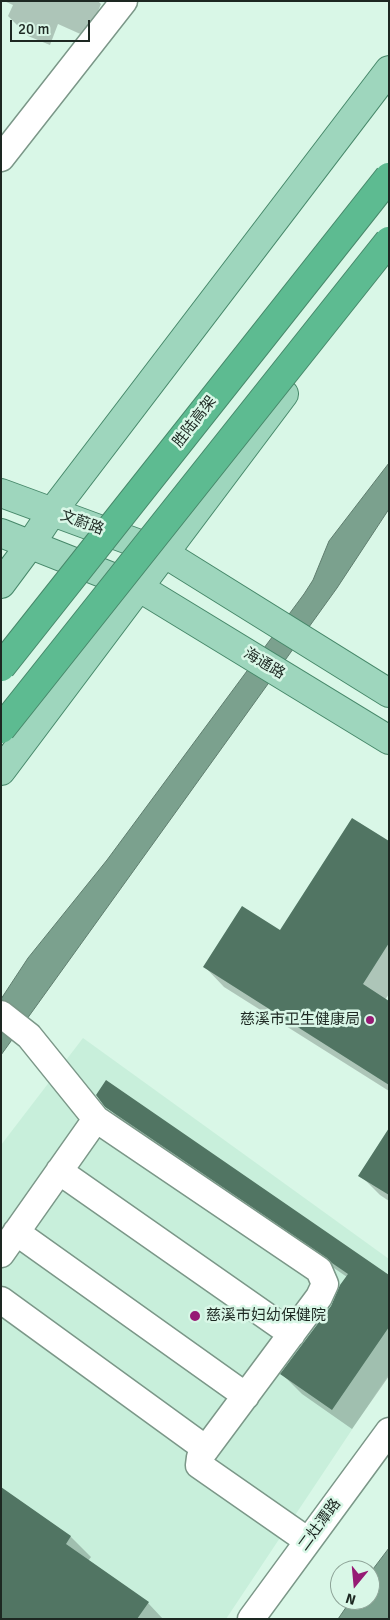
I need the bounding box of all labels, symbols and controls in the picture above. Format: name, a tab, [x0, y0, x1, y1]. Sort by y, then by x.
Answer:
scale bar	[12, 10, 92, 42]
text: 20 m	[18, 20, 49, 38]
street label: 胜陆高架	[169, 393, 221, 451]
street label: 文蔚路	[58, 507, 106, 539]
street label: 海通路	[240, 645, 288, 683]
place label: 慈溪市卫生健康局	[240, 1011, 360, 1029]
marker: 慈溪市卫生健康局	[364, 1014, 376, 1026]
place label: 慈溪市妇幼保健院	[206, 1307, 326, 1325]
marker: 慈溪市妇幼保健院	[188, 1309, 202, 1323]
street label: 二灶潭路	[295, 1495, 345, 1555]
north arrow	[330, 1560, 380, 1610]
text: N	[344, 1589, 358, 1608]

